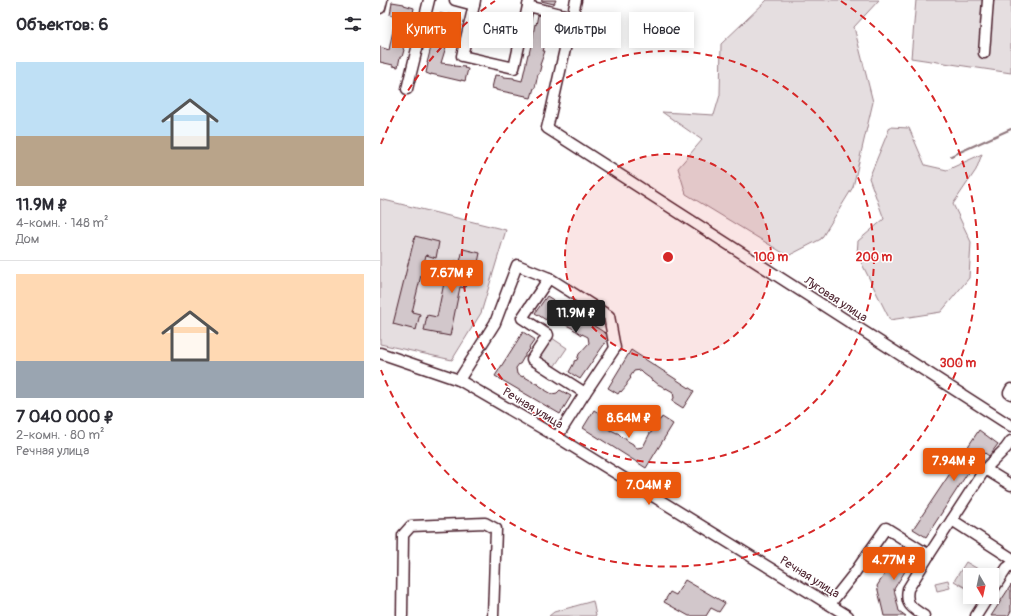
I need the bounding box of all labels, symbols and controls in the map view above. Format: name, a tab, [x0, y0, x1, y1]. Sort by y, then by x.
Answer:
chip: Купить	[392, 12, 461, 48]
chip: Снять	[469, 12, 533, 48]
chip: Фильтры	[541, 12, 621, 48]
chip: Новое	[629, 12, 694, 48]
icon: filters	[342, 13, 364, 35]
text: Объектов: 6	[16, 14, 108, 35]
icon: home	[154, 88, 226, 160]
text: 11.9M ₽	[16, 194, 68, 215]
text: 4-комн. · 148 m²	[16, 215, 109, 231]
text: Дом	[16, 231, 39, 247]
centre of rings	[661, 250, 675, 264]
text: 100 m	[754, 250, 789, 265]
text: 200 m	[856, 250, 893, 265]
pin: 7.67M ₽	[415, 260, 489, 294]
text: 7.67M ₽	[430, 265, 474, 281]
street label: Луговая улица	[800, 273, 871, 326]
icon: home	[154, 300, 226, 372]
pin: 11.9M ₽	[539, 300, 613, 334]
text: 11.9M ₽	[556, 305, 596, 321]
text: 300 m	[940, 356, 977, 371]
street label: Речная улица	[500, 385, 566, 432]
pin: 8.64M ₽	[592, 405, 666, 439]
text: 7 040 000 ₽	[16, 406, 114, 427]
text: 8.64M ₽	[607, 410, 651, 426]
text: 2-комн. · 80 m²	[16, 427, 104, 443]
text: Речная улица	[16, 443, 89, 459]
pin: 7.94M ₽	[917, 448, 991, 482]
text: 7.94M ₽	[932, 453, 976, 469]
pin: 7.04M ₽	[612, 472, 686, 506]
text: 7.04M ₽	[626, 477, 672, 493]
pin: 4.77M ₽	[857, 547, 931, 581]
text: 4.77M ₽	[872, 552, 916, 568]
street label: Речная улица	[777, 553, 843, 602]
north arrow	[963, 568, 999, 604]
map controls	[963, 568, 999, 604]

